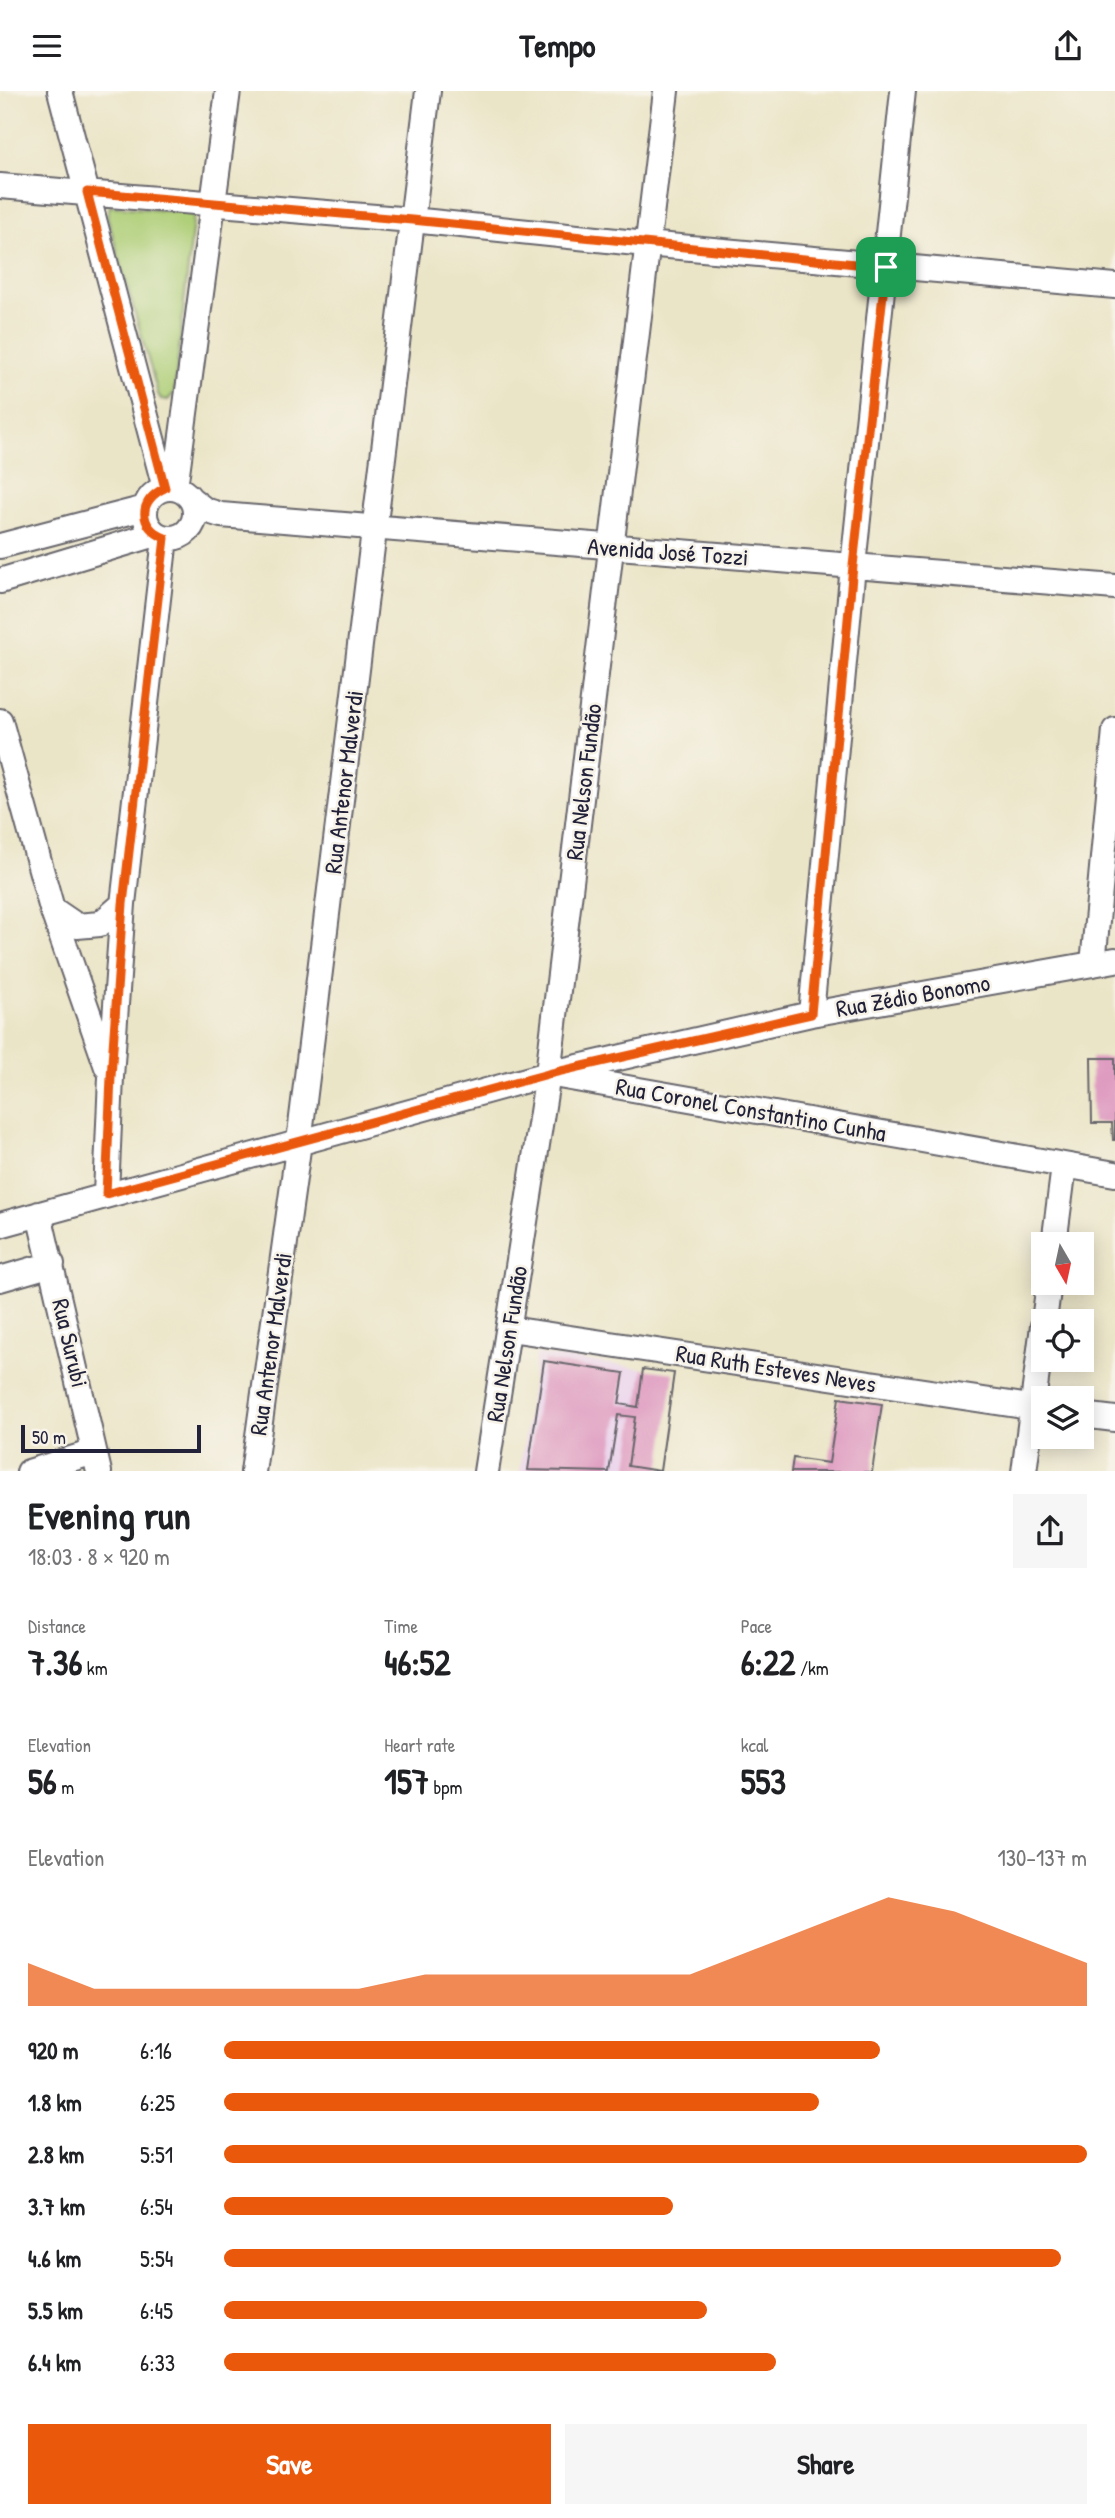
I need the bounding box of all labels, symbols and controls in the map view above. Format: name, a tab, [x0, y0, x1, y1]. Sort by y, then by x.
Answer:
text: Tempo	[519, 24, 596, 67]
icon: menu	[28, 27, 66, 65]
icon: share	[1049, 27, 1087, 65]
pin	[856, 237, 916, 297]
icon: arrive	[867, 248, 905, 286]
street label: Avenida José Tozzi	[587, 529, 750, 573]
street label: Rua Antenor Malverdi	[316, 688, 370, 875]
street label: Rua Nelson Fundão	[558, 702, 609, 862]
street label: Rua Zédio Bonomo	[834, 966, 992, 1024]
street label: Rua Coronel Constantino Cunha	[614, 1069, 889, 1149]
north arrow	[1031, 1232, 1094, 1295]
map controls	[1031, 1232, 1094, 1449]
street label: Rua Antenor Malverdi	[241, 1250, 299, 1437]
street label: Rua Nelson Fundão	[478, 1263, 534, 1424]
street label: Rua Surubi	[45, 1295, 97, 1390]
button: locate	[1031, 1309, 1094, 1372]
street label: Rua Ruth Esteves Neves	[674, 1336, 878, 1400]
button: layers	[1031, 1386, 1094, 1449]
scale bar	[21, 1423, 201, 1454]
text: 50 m	[32, 1424, 66, 1450]
text: Evening run	[28, 1489, 191, 1541]
button: share	[1013, 1494, 1087, 1568]
text: 18:03 · 8 × 920 m	[28, 1541, 170, 1572]
text: Distance	[28, 1613, 86, 1639]
text: Time	[384, 1613, 418, 1639]
text: Pace	[741, 1613, 772, 1639]
text: 7.36	[28, 1639, 82, 1686]
text: 46:52	[384, 1639, 451, 1686]
text: 6:22	[741, 1639, 796, 1686]
text: km	[82, 1655, 108, 1681]
text: /km	[796, 1655, 829, 1681]
text: Elevation	[28, 1732, 91, 1758]
text: Heart rate	[384, 1732, 455, 1758]
text: kcal	[741, 1732, 768, 1758]
text: 56	[28, 1758, 57, 1805]
text: 157	[384, 1758, 429, 1805]
text: 553	[741, 1758, 786, 1805]
text: m	[57, 1774, 74, 1800]
text: bpm	[429, 1774, 462, 1800]
text: Elevation	[28, 1842, 104, 1873]
text: 130–137 m	[997, 1842, 1087, 1873]
text: 920 m	[28, 2035, 78, 2066]
text: 6:16	[140, 2035, 172, 2066]
text: 1.8 km	[28, 2087, 82, 2118]
text: 6:25	[140, 2087, 175, 2118]
text: 2.8 km	[28, 2139, 84, 2170]
text: 5:51	[140, 2139, 173, 2170]
text: 3.7 km	[28, 2191, 85, 2222]
text: 6:54	[140, 2191, 173, 2222]
text: 4.6 km	[28, 2243, 81, 2274]
text: 5:54	[140, 2243, 173, 2274]
text: 5.5 km	[28, 2295, 83, 2326]
text: 6:45	[140, 2295, 173, 2326]
text: 6.4 km	[28, 2347, 81, 2378]
text: 6:33	[140, 2347, 175, 2378]
button: Save	[28, 2424, 551, 2504]
button: Share	[565, 2424, 1087, 2504]

